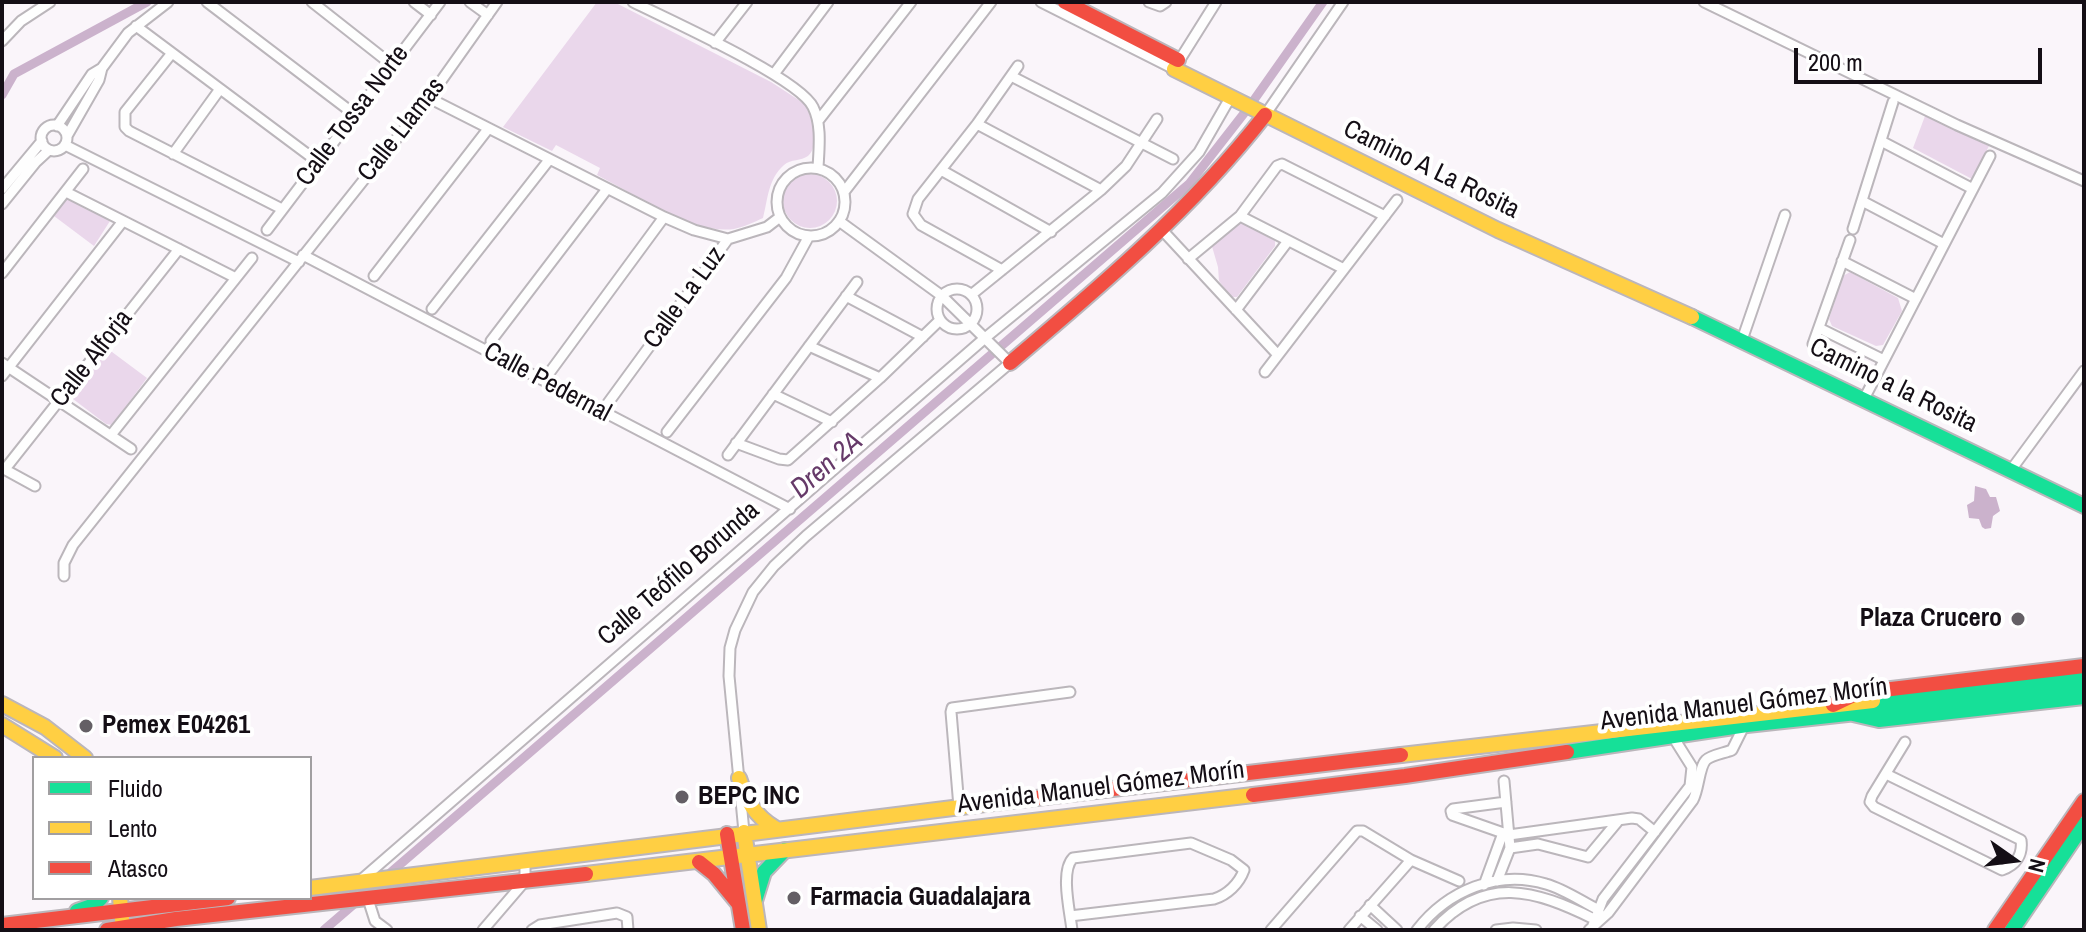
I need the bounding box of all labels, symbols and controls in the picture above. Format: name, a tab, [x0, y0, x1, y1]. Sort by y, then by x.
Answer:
scale bar	[1798, 32, 2046, 82]
street label: Calle Tossa Norte	[290, 39, 416, 193]
text: 200 m	[1808, 46, 1863, 78]
street label: Calle Llamas	[352, 72, 452, 188]
street label: Camino A La Rosita	[1338, 114, 1524, 226]
street label: Calle La Luz	[638, 241, 732, 355]
street label: Calle Alforja	[44, 304, 140, 414]
street label: Camino a la Rosita	[1804, 332, 1982, 440]
street label: Calle Pedernal	[478, 336, 616, 430]
water label: Dren 2A	[784, 426, 870, 506]
street label: Calle Teófilo Borunda	[592, 495, 766, 653]
place label: Plaza Crucero	[1860, 603, 2002, 635]
marker: Plaza Crucero	[2009, 610, 2027, 628]
street label: Avenida Manuel Gómez Morín	[1599, 672, 1889, 738]
place label: Pemex E04261	[102, 710, 250, 742]
marker: Pemex E04261	[77, 717, 95, 735]
street label: Avenida Manuel Gómez Morín	[956, 755, 1246, 821]
legend	[32, 756, 312, 900]
text: Fluido	[108, 772, 163, 804]
place label: BEPC INC	[698, 781, 800, 813]
marker: BEPC INC	[673, 788, 691, 806]
text: Lento	[108, 812, 157, 844]
north arrow	[1974, 820, 2054, 900]
text: Atasco	[108, 852, 168, 884]
text: N	[2021, 856, 2053, 876]
place label: Farmacia Guadalajara	[810, 882, 1031, 914]
marker: Farmacia Guadalajara	[785, 889, 803, 907]

